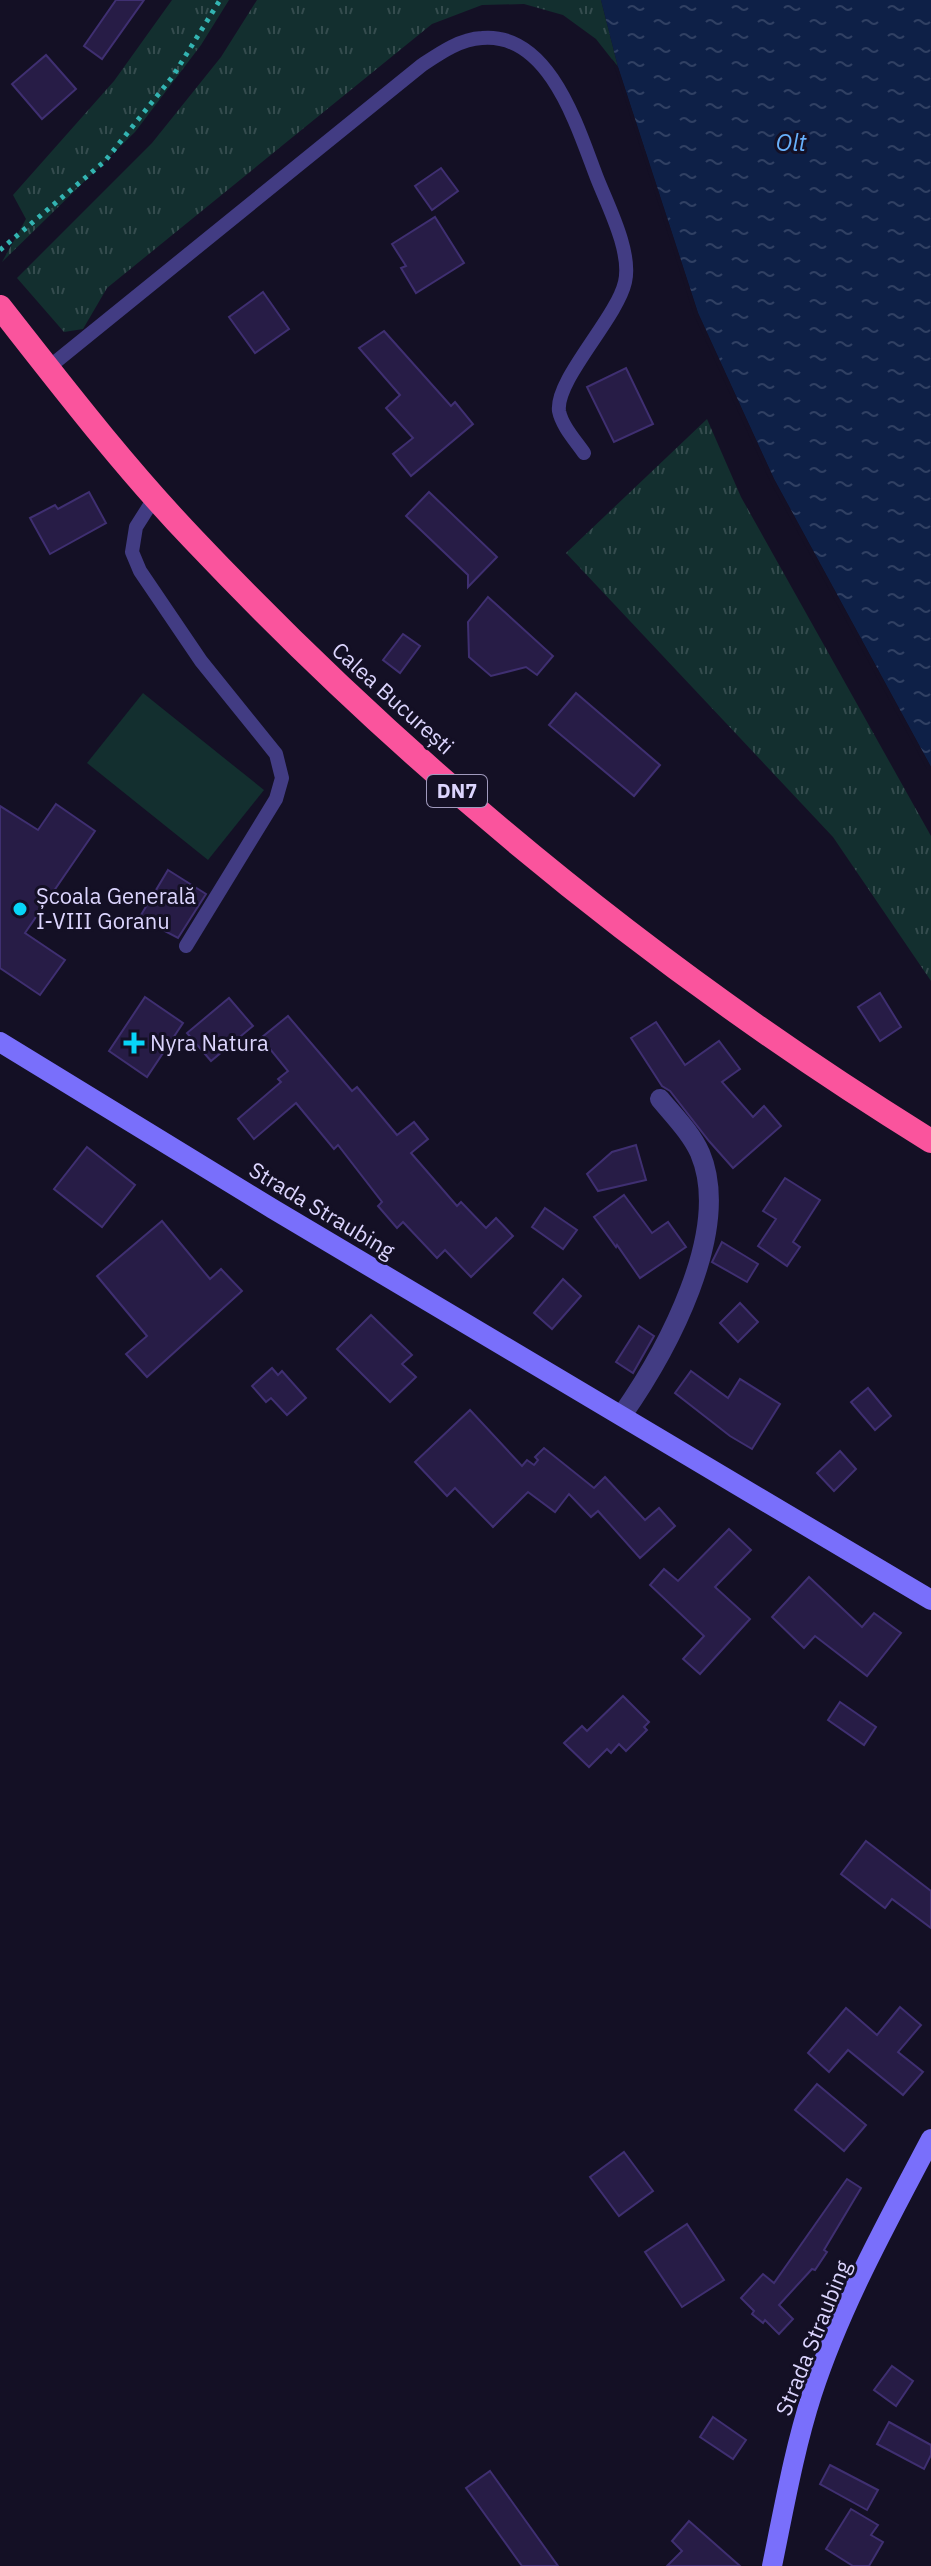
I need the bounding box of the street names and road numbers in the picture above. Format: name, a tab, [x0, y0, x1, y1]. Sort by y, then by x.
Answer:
street label: Calea București	[326, 635, 461, 760]
road number: DN7	[427, 775, 487, 807]
street label: Strada Straubing	[244, 1155, 401, 1265]
street label: Strada Straubing	[768, 2256, 857, 2420]

